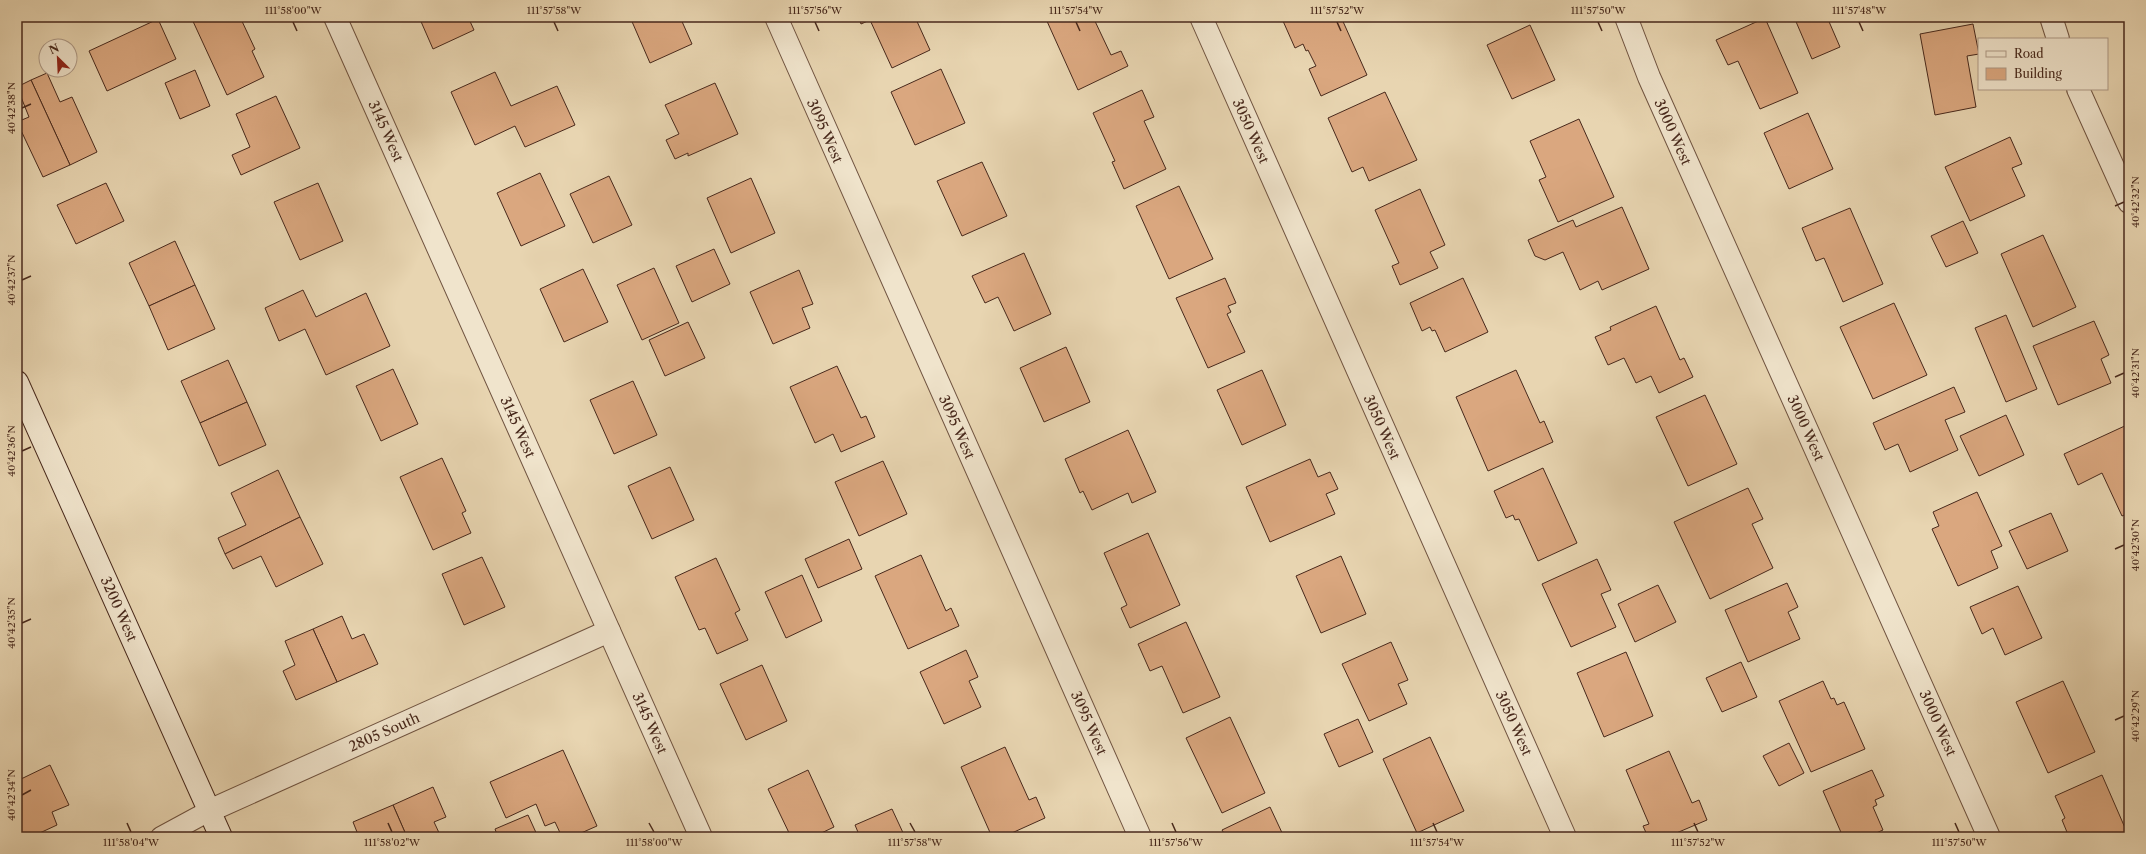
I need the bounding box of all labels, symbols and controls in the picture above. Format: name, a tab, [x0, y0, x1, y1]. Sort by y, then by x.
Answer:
text: 111°58'00"W	[265, 4, 322, 17]
text: 111°57'58"W	[527, 4, 582, 17]
text: 111°57'56"W	[788, 4, 843, 17]
text: 111°57'54"W	[1049, 4, 1104, 17]
text: 111°57'52"W	[1310, 4, 1365, 17]
text: 111°57'50"W	[1571, 4, 1626, 17]
text: 111°57'48"W	[1832, 4, 1887, 17]
north arrow	[38, 38, 78, 78]
legend	[1978, 38, 2108, 90]
text: N	[47, 40, 62, 57]
text: Road	[2014, 46, 2044, 61]
text: Building	[2014, 66, 2062, 81]
text: 40°42'38"N	[5, 82, 18, 134]
street label: 3095 West	[803, 96, 847, 166]
street label: 3050 West	[1229, 96, 1273, 166]
street label: 3000 West	[1650, 96, 1696, 168]
street label: 3145 West	[364, 97, 408, 165]
text: 40°42'32"N	[2129, 176, 2142, 228]
text: 40°42'37"N	[5, 255, 18, 305]
text: 40°42'31"N	[2129, 348, 2142, 398]
street label: 3095 West	[935, 392, 979, 462]
street label: 3050 West	[1360, 392, 1404, 462]
street label: 3000 West	[1783, 392, 1829, 464]
street label: 3145 West	[496, 393, 540, 461]
text: 40°42'36"N	[5, 425, 18, 477]
text: 40°42'30"N	[2129, 519, 2142, 571]
street label: 3200 West	[97, 574, 141, 645]
text: 40°42'35"N	[5, 597, 18, 649]
street label: 3000 West	[1915, 687, 1961, 759]
street label: 3095 West	[1067, 688, 1111, 758]
street label: 3050 West	[1492, 688, 1536, 758]
street label: 3145 West	[628, 689, 672, 757]
text: 40°42'29"N	[2129, 690, 2142, 742]
street label: 2805 South	[346, 708, 423, 756]
text: 40°42'34"N	[5, 769, 18, 821]
text: 111°58'04"W	[103, 836, 160, 849]
text: 111°58'02"W	[364, 836, 421, 849]
text: 111°58'00"W	[626, 836, 683, 849]
text: 111°57'58"W	[888, 836, 943, 849]
text: 111°57'56"W	[1149, 836, 1204, 849]
text: 111°57'54"W	[1410, 836, 1465, 849]
text: 111°57'52"W	[1671, 836, 1726, 849]
text: 111°57'50"W	[1932, 836, 1987, 849]

